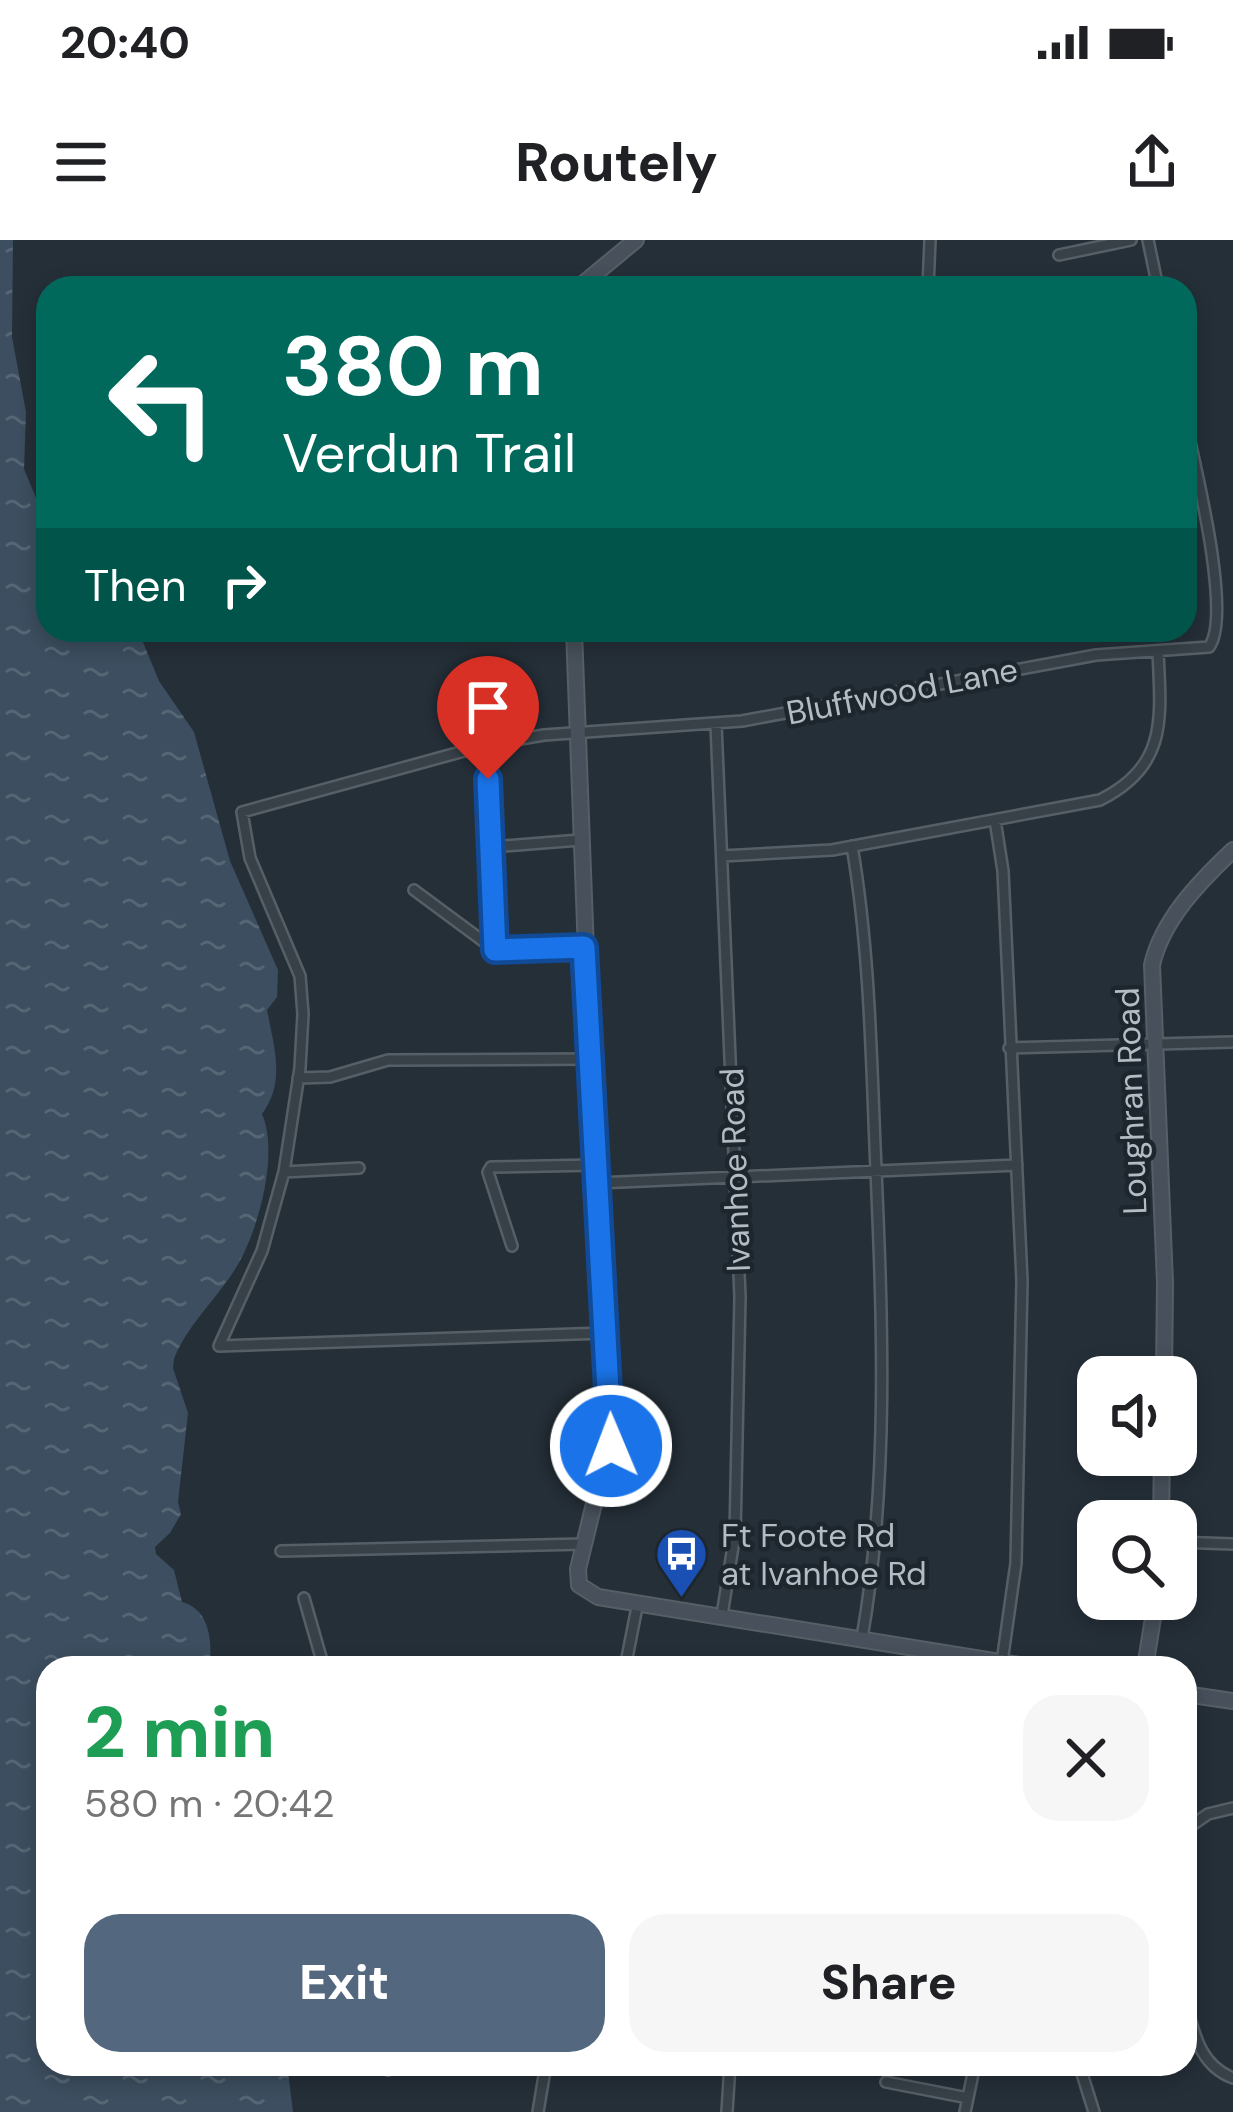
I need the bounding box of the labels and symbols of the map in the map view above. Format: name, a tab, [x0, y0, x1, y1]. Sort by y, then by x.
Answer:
street label: Bluffwood Lane	[783, 647, 1021, 735]
pin	[437, 656, 539, 779]
street label: Loughran Road	[1106, 987, 1156, 1215]
street label: Ivanhoe Road	[710, 1067, 760, 1273]
position arrow	[548, 1383, 674, 1509]
place label: Ft Foote Rd at Ivanhoe Rd	[721, 1514, 927, 1595]
bus stop icon: Ft Foote Rd at Ivanhoe Rd	[654, 1526, 710, 1600]

